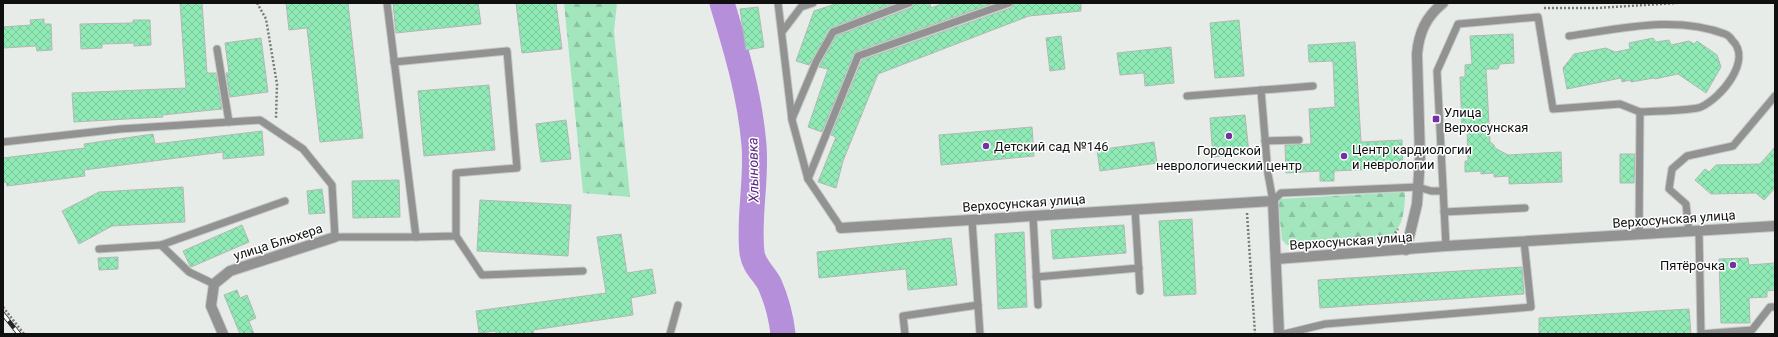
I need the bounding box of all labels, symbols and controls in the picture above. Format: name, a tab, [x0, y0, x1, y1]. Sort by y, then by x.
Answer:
place label: Улица Верхосунская	[1444, 105, 1528, 135]
marker: Улица Верхосунская	[1431, 114, 1441, 124]
marker: Городской неврологический центр	[1224, 131, 1234, 141]
water label: Хлыновка	[744, 137, 762, 204]
place label: Детский сад №146	[994, 139, 1109, 154]
marker: Детский сад №146	[981, 141, 991, 151]
place label: Центр кардиологии и неврологии	[1352, 142, 1472, 172]
place label: Городской неврологический центр	[1156, 143, 1302, 173]
marker: Центр кардиологии и неврологии	[1339, 151, 1349, 161]
street label: Верхосунская улица	[962, 191, 1086, 215]
street label: Верхосунская улица	[1612, 207, 1736, 231]
street label: улица Блюхера	[232, 221, 324, 263]
street label: Верхосунская улица	[1289, 229, 1413, 253]
place label: Пятёрочка	[1660, 258, 1725, 273]
marker: Пятёрочка	[1728, 260, 1738, 270]

